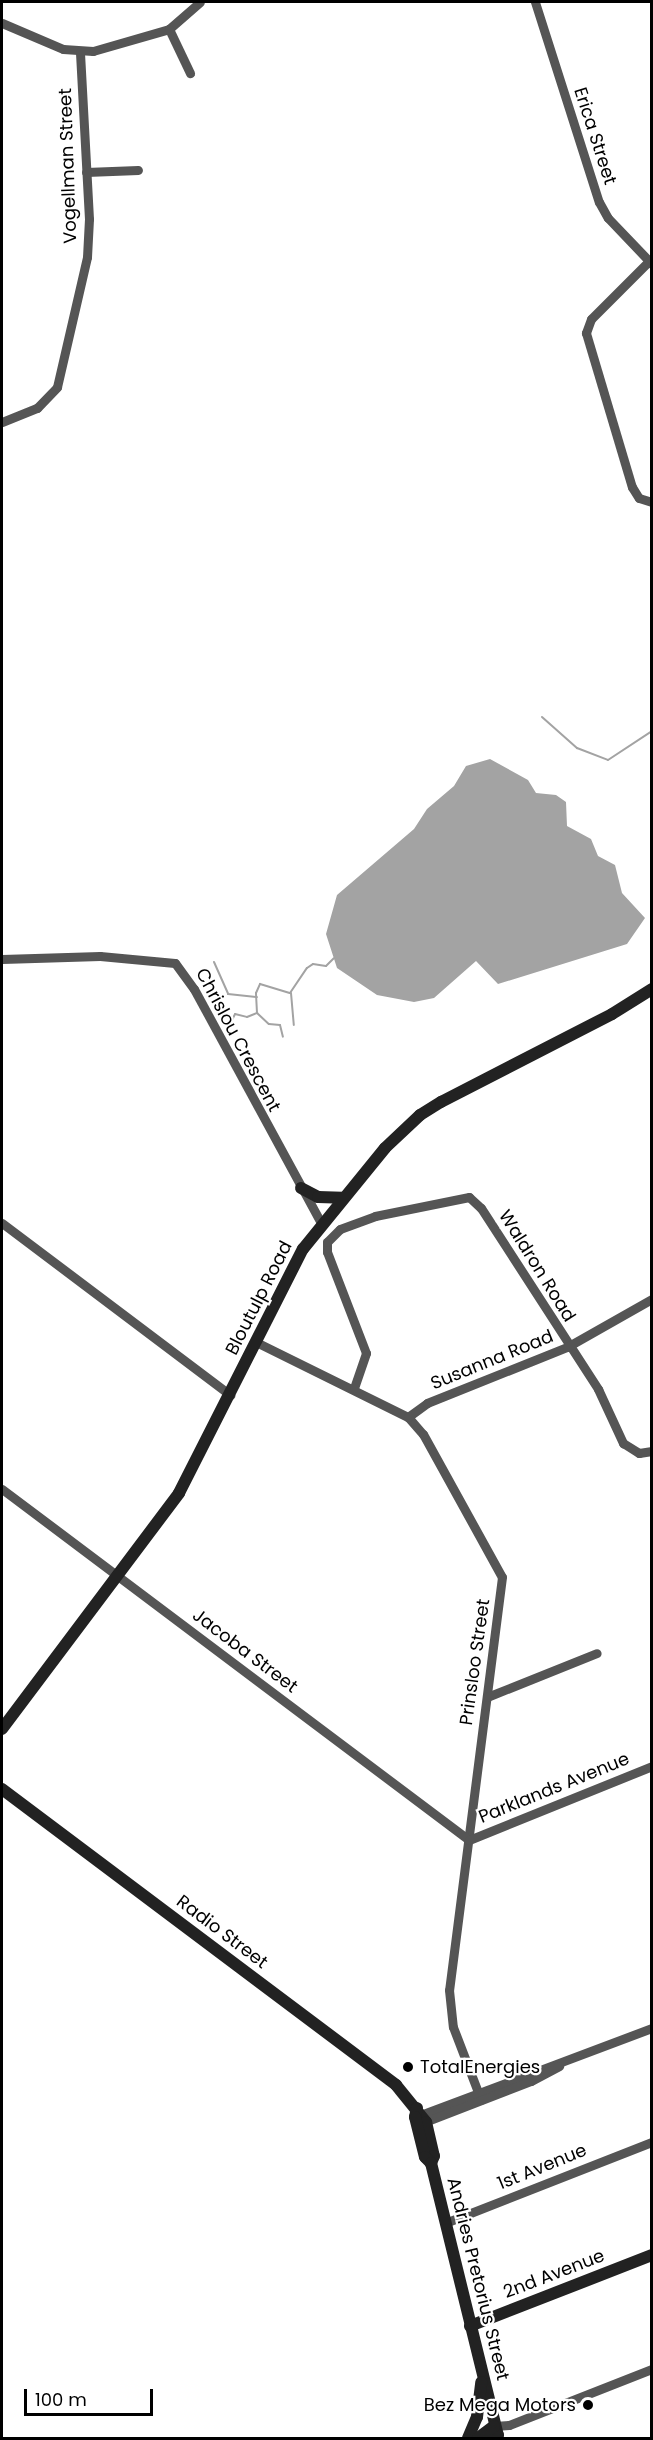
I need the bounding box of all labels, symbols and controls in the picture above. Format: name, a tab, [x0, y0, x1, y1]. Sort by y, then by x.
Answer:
street label: Erica Street	[569, 85, 621, 187]
street label: Vogellman Street	[54, 88, 82, 244]
street label: Chrislou Crescent	[191, 964, 285, 1116]
street label: Waldron Road	[494, 1206, 580, 1326]
street label: Bloutulp Road	[221, 1238, 297, 1358]
street label: Susanna Road	[427, 1326, 557, 1394]
street label: Prinsloo Street	[455, 1597, 495, 1727]
street label: Jacoba Street	[188, 1604, 302, 1698]
street label: Parklands Avenue	[475, 1748, 633, 1828]
street label: Radio Street	[172, 1891, 272, 1973]
place label: TotalEnergies	[420, 2056, 540, 2078]
marker: TotalEnergies	[401, 2060, 415, 2074]
street label: 1st Avenue	[494, 2139, 590, 2195]
street label: Andries Pretorius Street	[442, 2175, 514, 2383]
street label: 2nd Avenue	[500, 2245, 608, 2303]
scale bar	[27, 2377, 156, 2415]
text: 100 m	[35, 2387, 87, 2412]
place label: Bez Mega Motors	[424, 2394, 576, 2416]
marker: Bez Mega Motors	[581, 2398, 595, 2412]

